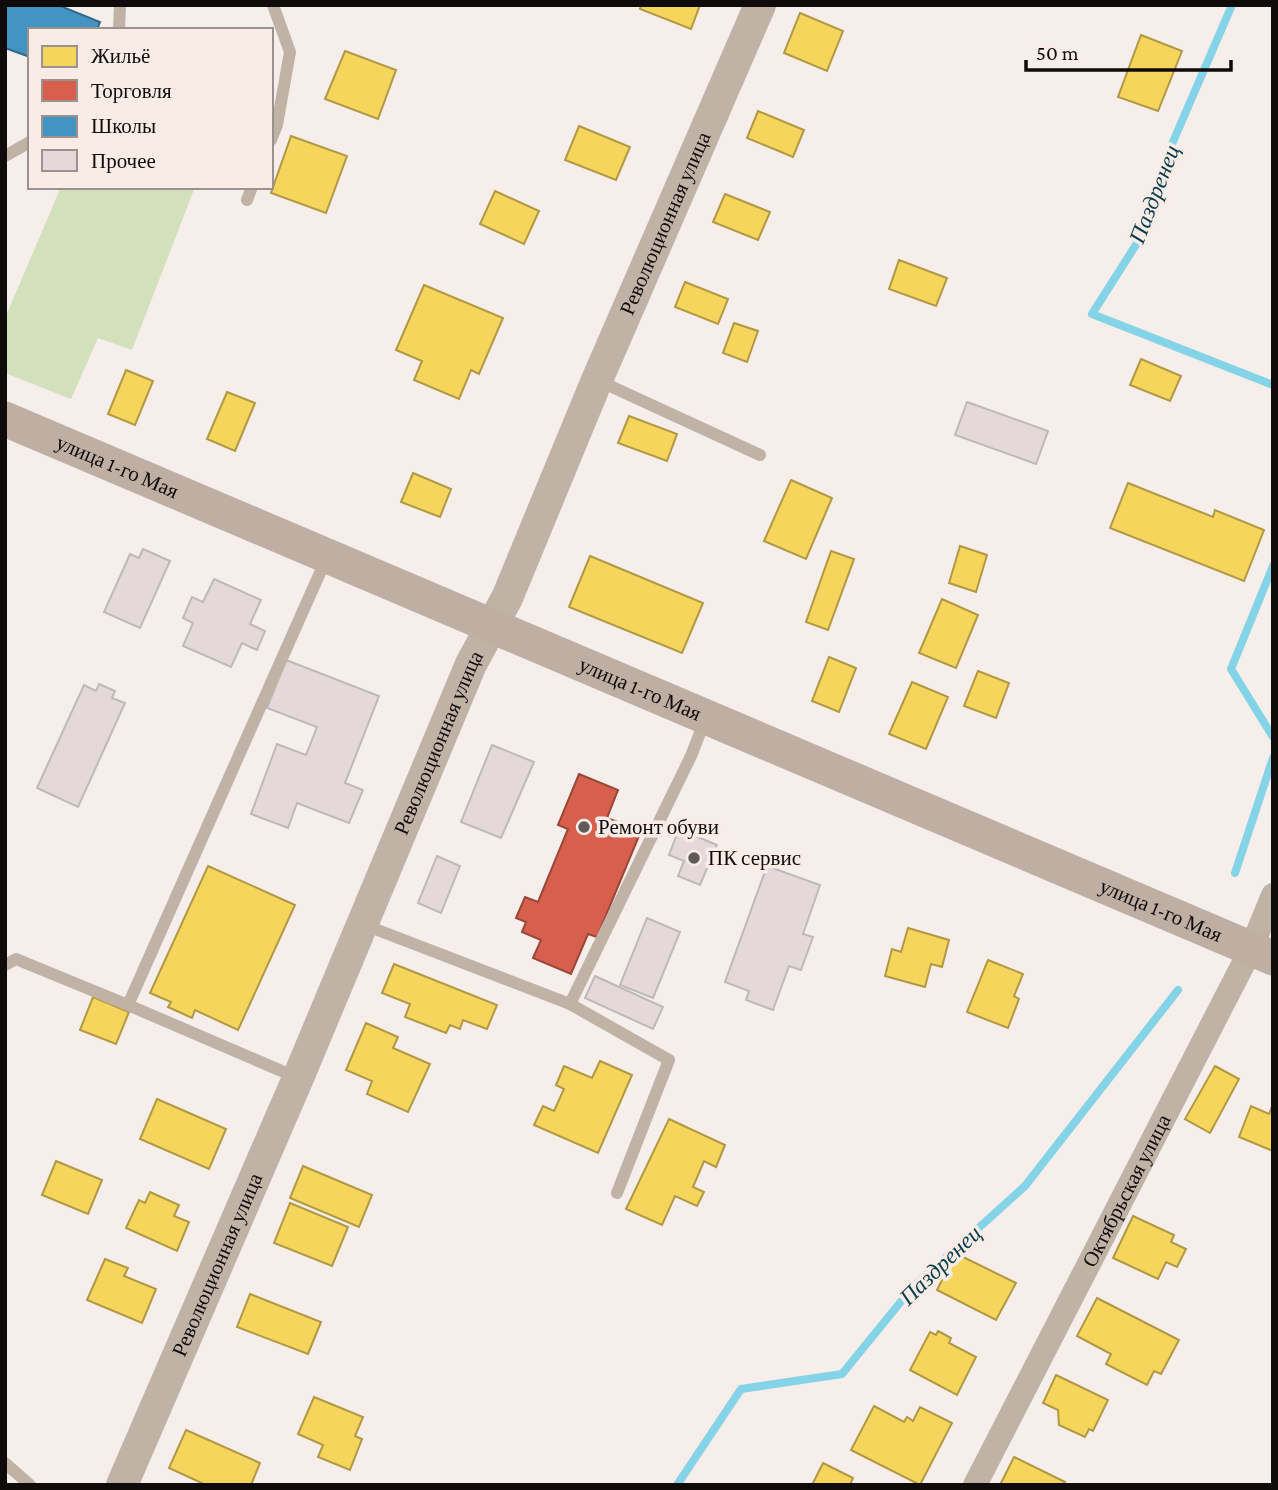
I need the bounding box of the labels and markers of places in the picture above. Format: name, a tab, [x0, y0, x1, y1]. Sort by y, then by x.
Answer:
place label: Ремонт обуви	[598, 815, 719, 839]
marker: Ремонт обуви	[576, 819, 592, 835]
place label: ПК сервис	[708, 846, 801, 870]
marker: ПК сервис	[686, 850, 702, 866]

